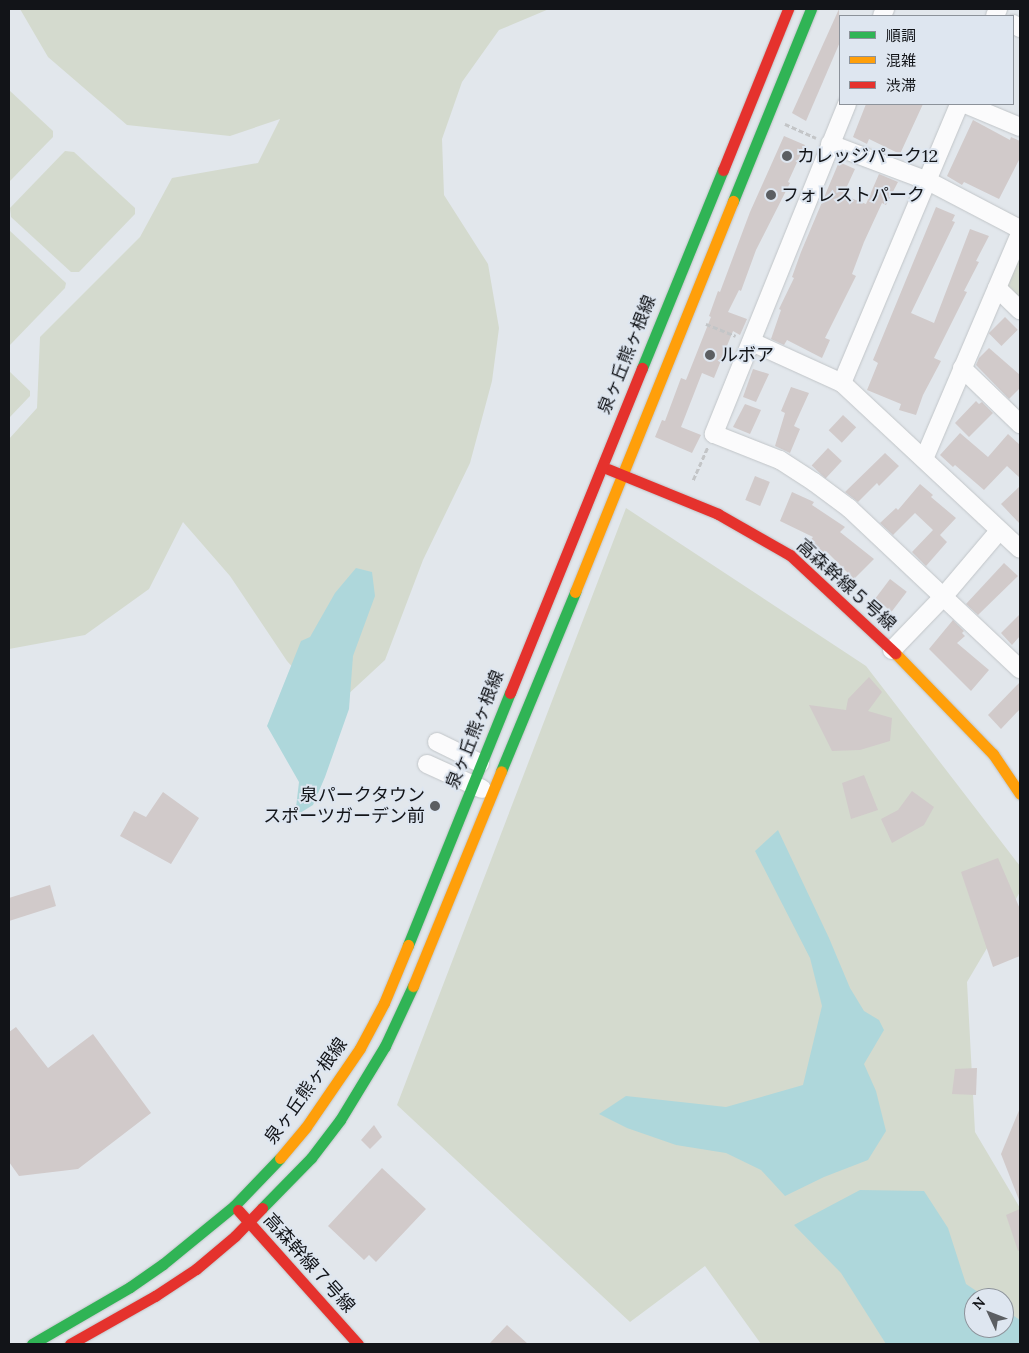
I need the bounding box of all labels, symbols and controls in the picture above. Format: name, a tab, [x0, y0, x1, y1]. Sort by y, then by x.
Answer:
legend	[839, 15, 1014, 105]
text: 順調	[886, 26, 916, 45]
text: 混雑	[886, 51, 916, 70]
text: 渋滞	[886, 76, 916, 95]
place label: カレッジパーク12	[797, 145, 939, 167]
marker: カレッジパーク12	[781, 150, 793, 162]
place label: フォレストパーク	[781, 184, 925, 206]
marker: フォレストパーク	[765, 189, 777, 201]
street label: 泉ヶ丘熊ヶ根線	[593, 293, 661, 417]
place label: ルボア	[720, 344, 774, 366]
marker: ルボア	[704, 349, 716, 361]
street label: 高森幹線５号線	[792, 535, 900, 635]
street label: 泉ヶ丘熊ヶ根線	[441, 668, 509, 792]
place label: 泉パークタウン スポーツガーデン前	[263, 785, 425, 828]
marker: 泉パークタウン スポーツガーデン前	[429, 800, 441, 812]
street label: 泉ヶ丘熊ヶ根線	[260, 1034, 352, 1148]
street label: 高森幹線７号線	[259, 1209, 359, 1317]
north arrow	[964, 1288, 1014, 1338]
text: N	[968, 1293, 989, 1314]

